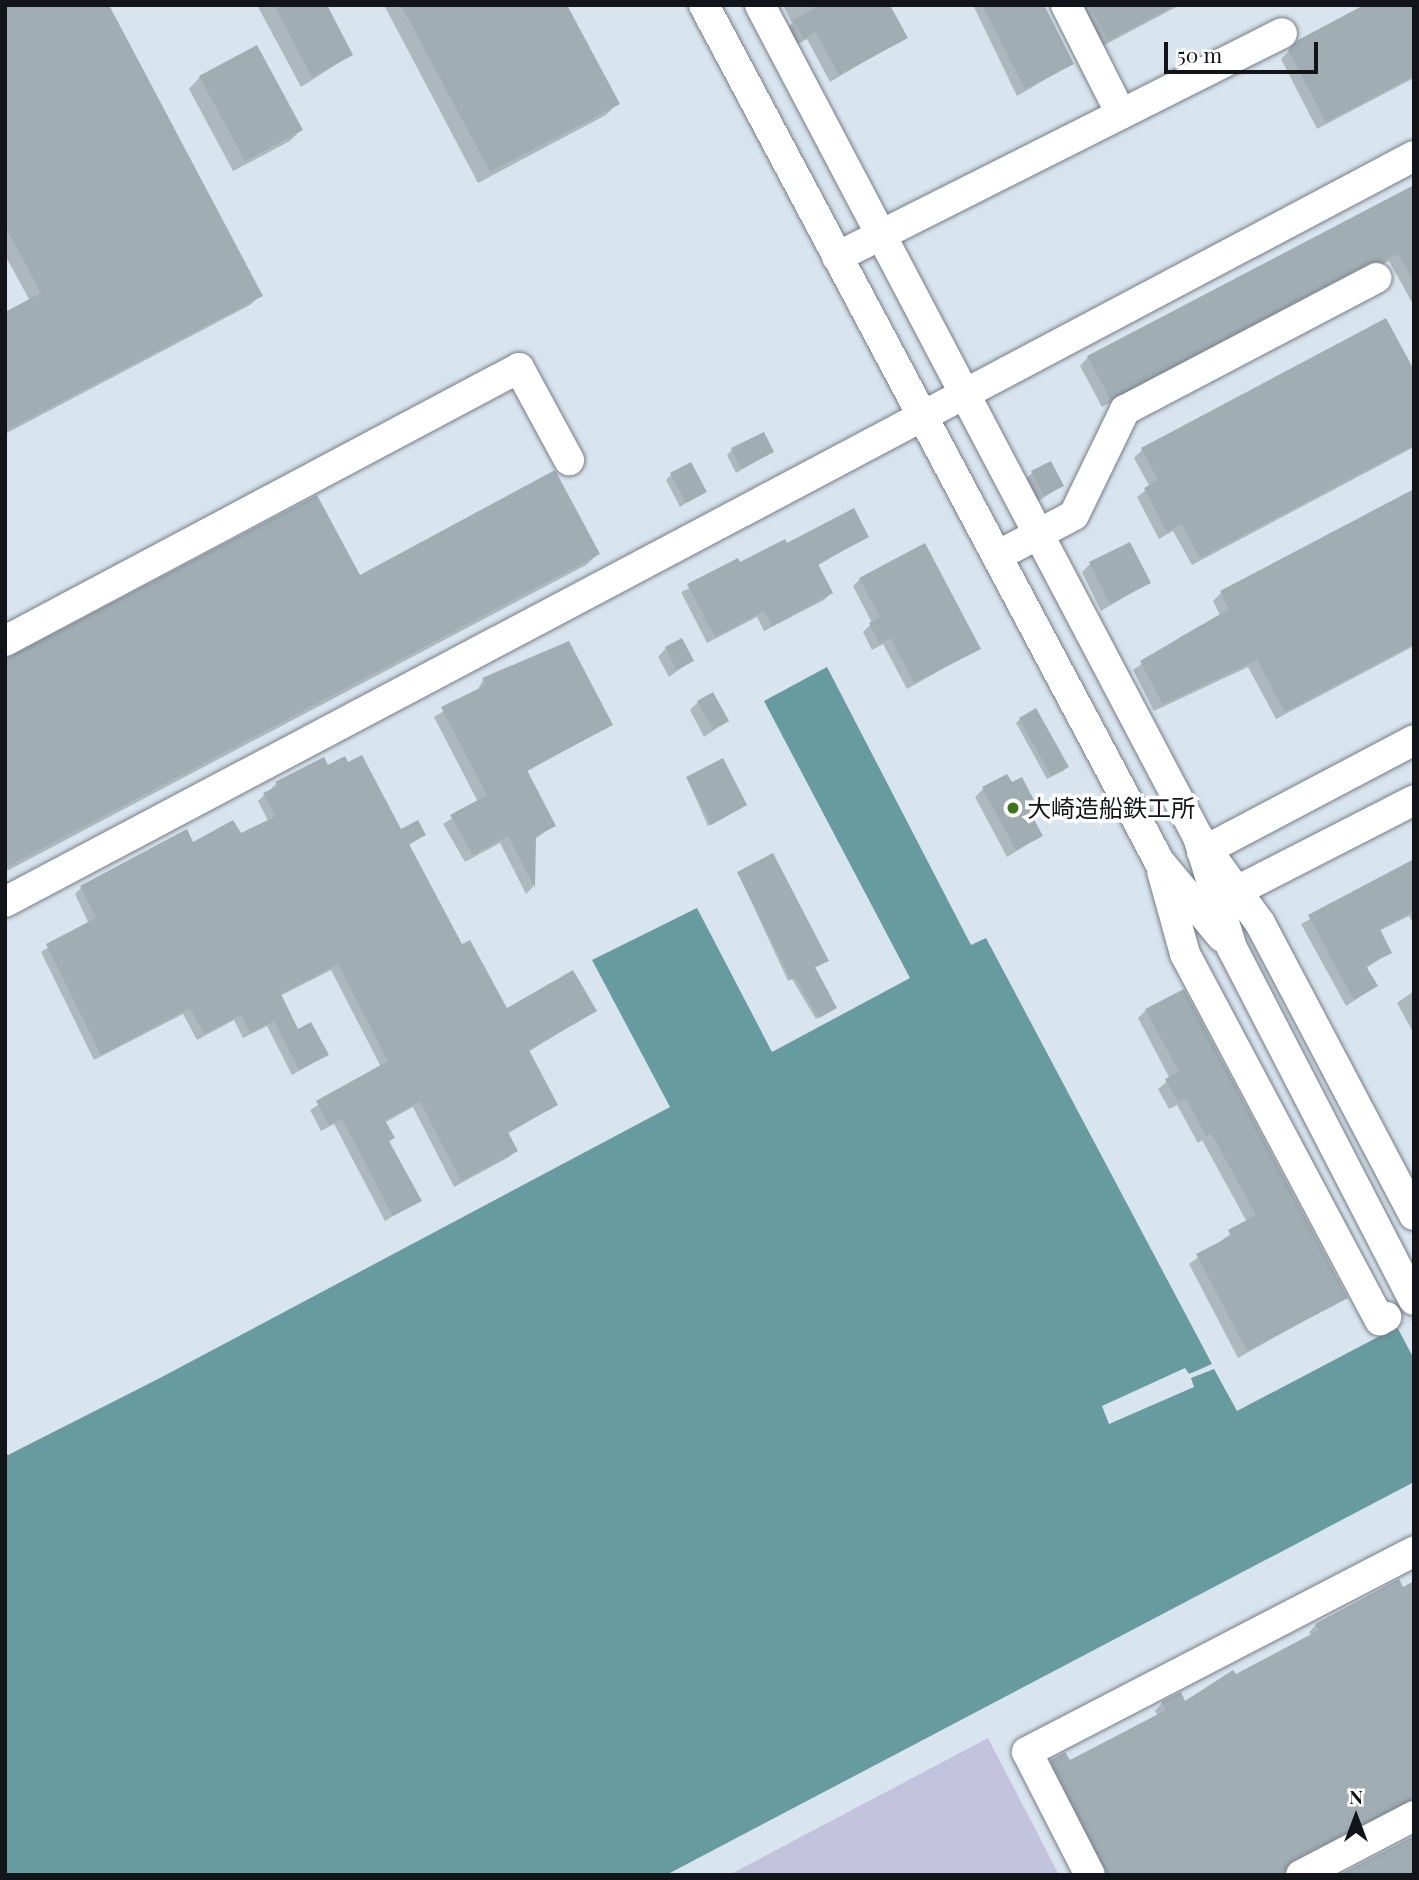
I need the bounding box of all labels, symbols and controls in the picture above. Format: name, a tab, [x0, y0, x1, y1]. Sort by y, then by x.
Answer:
scale bar	[1167, 28, 1321, 72]
text: 50 m	[1177, 40, 1222, 68]
place label: 大崎造船鉄工所	[1027, 794, 1195, 822]
marker: 大崎造船鉄工所	[1005, 800, 1021, 816]
north arrow	[1321, 1782, 1391, 1852]
text: N	[1349, 1783, 1363, 1809]

